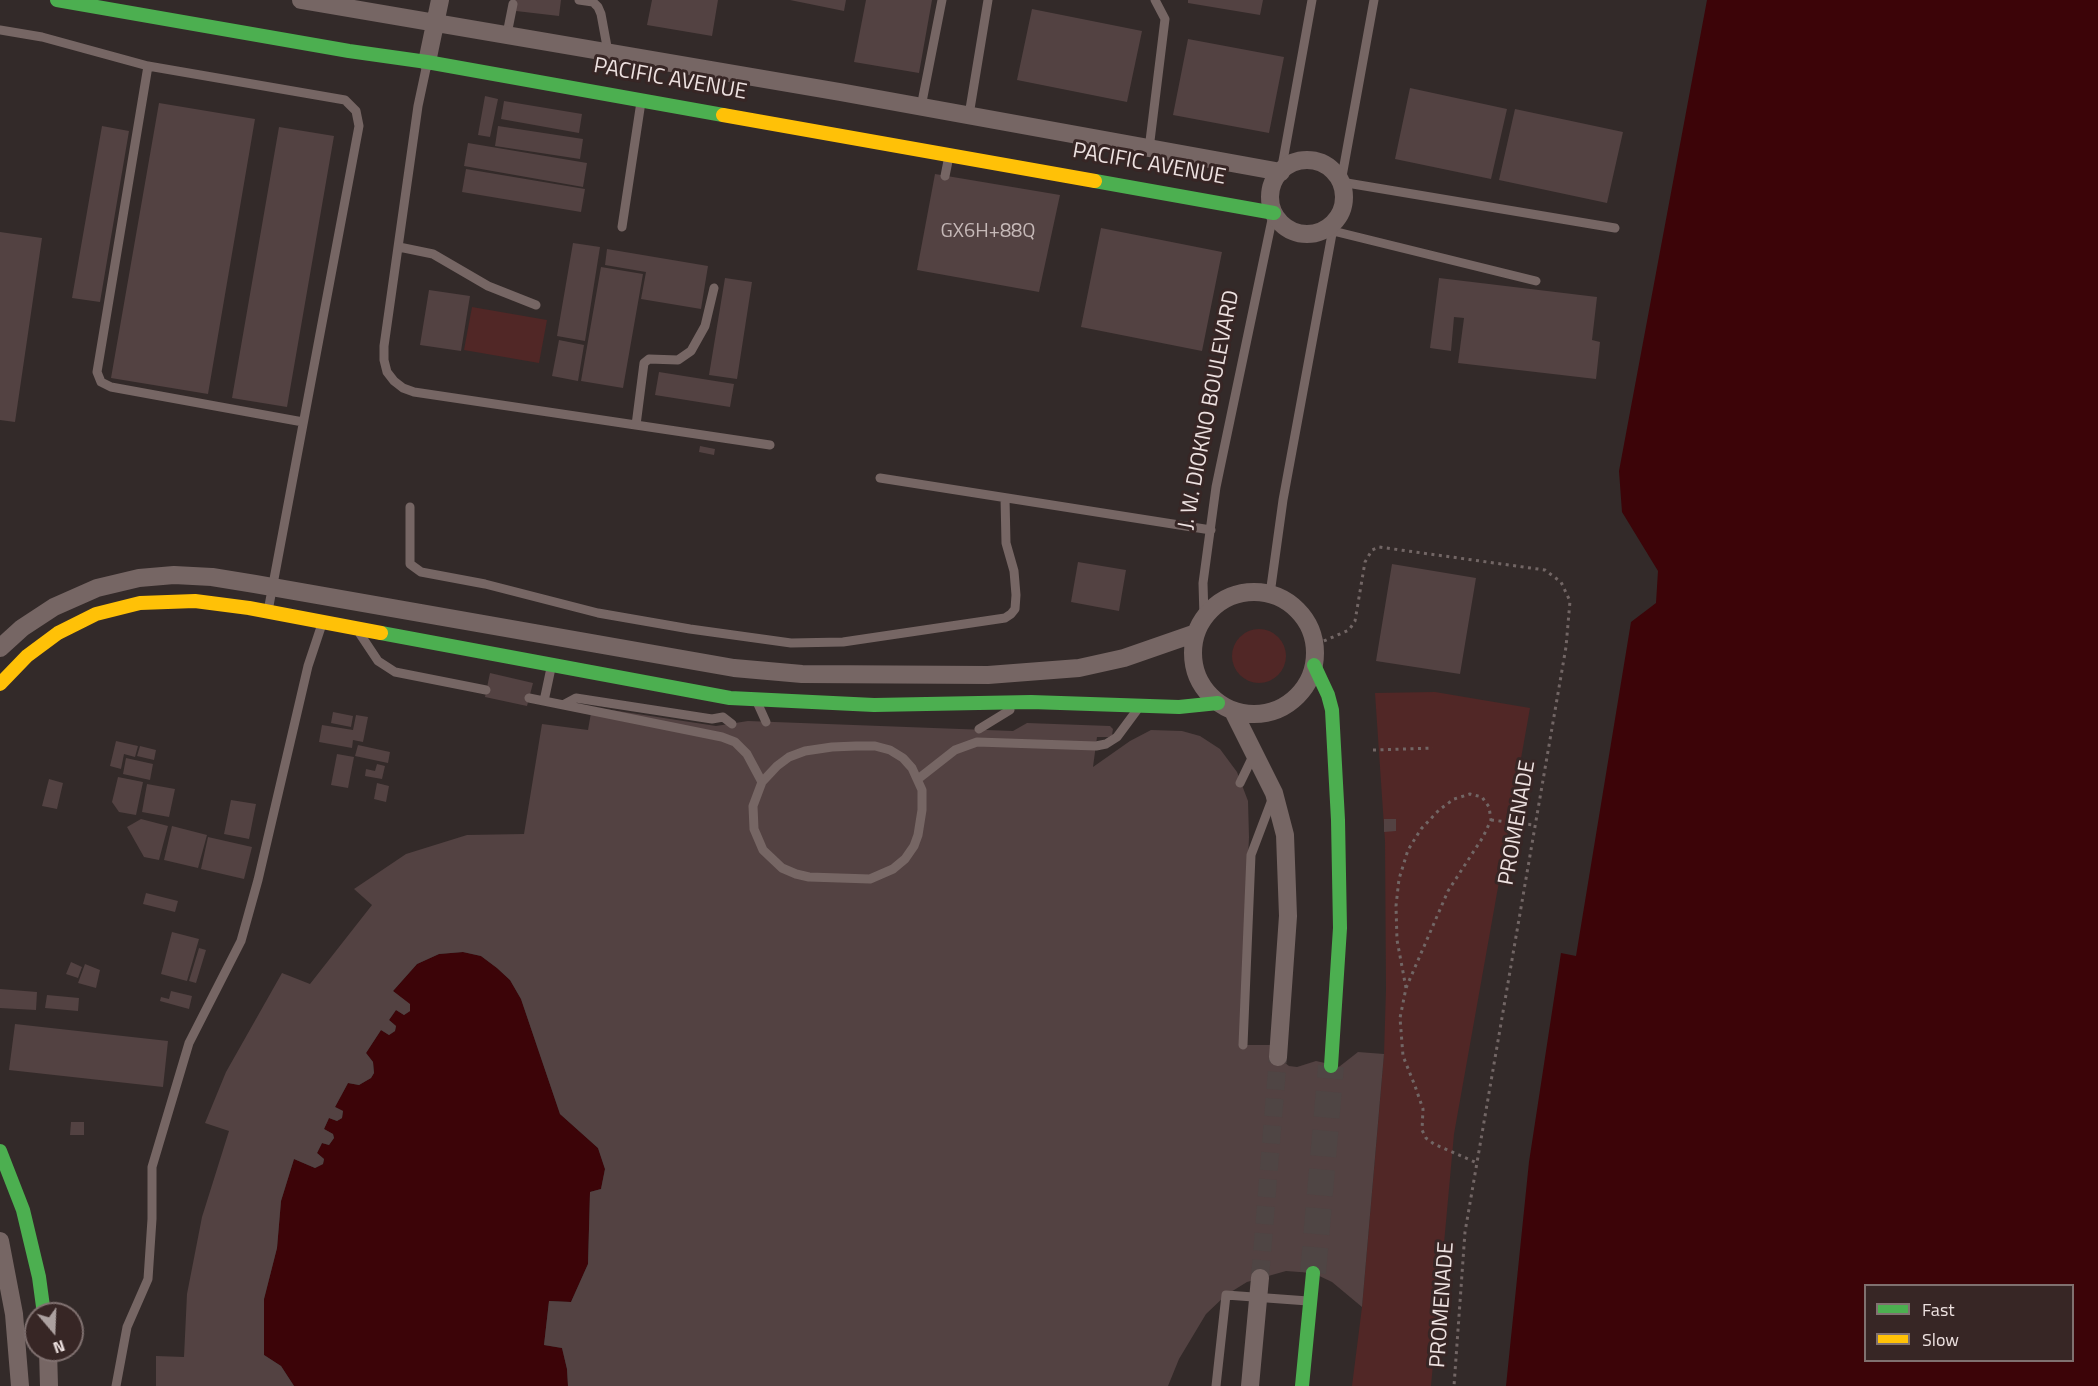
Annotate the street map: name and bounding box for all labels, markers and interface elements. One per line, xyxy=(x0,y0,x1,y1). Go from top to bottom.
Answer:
street label: PACIFIC AVENUE xyxy=(591,54,749,106)
street label: PACIFIC AVENUE xyxy=(1070,139,1228,191)
house number: GX6H+88Q xyxy=(941,220,1035,244)
street label: J. W. DIOKNO BOULEVARD xyxy=(1174,288,1246,532)
street label: PROMENADE xyxy=(1494,759,1542,887)
street label: PROMENADE xyxy=(1425,1241,1461,1369)
legend xyxy=(1864,1284,2074,1362)
text: Fast xyxy=(1922,1296,1955,1323)
north arrow xyxy=(24,1302,84,1362)
text: Slow xyxy=(1922,1326,1959,1353)
text: N xyxy=(50,1334,68,1360)

